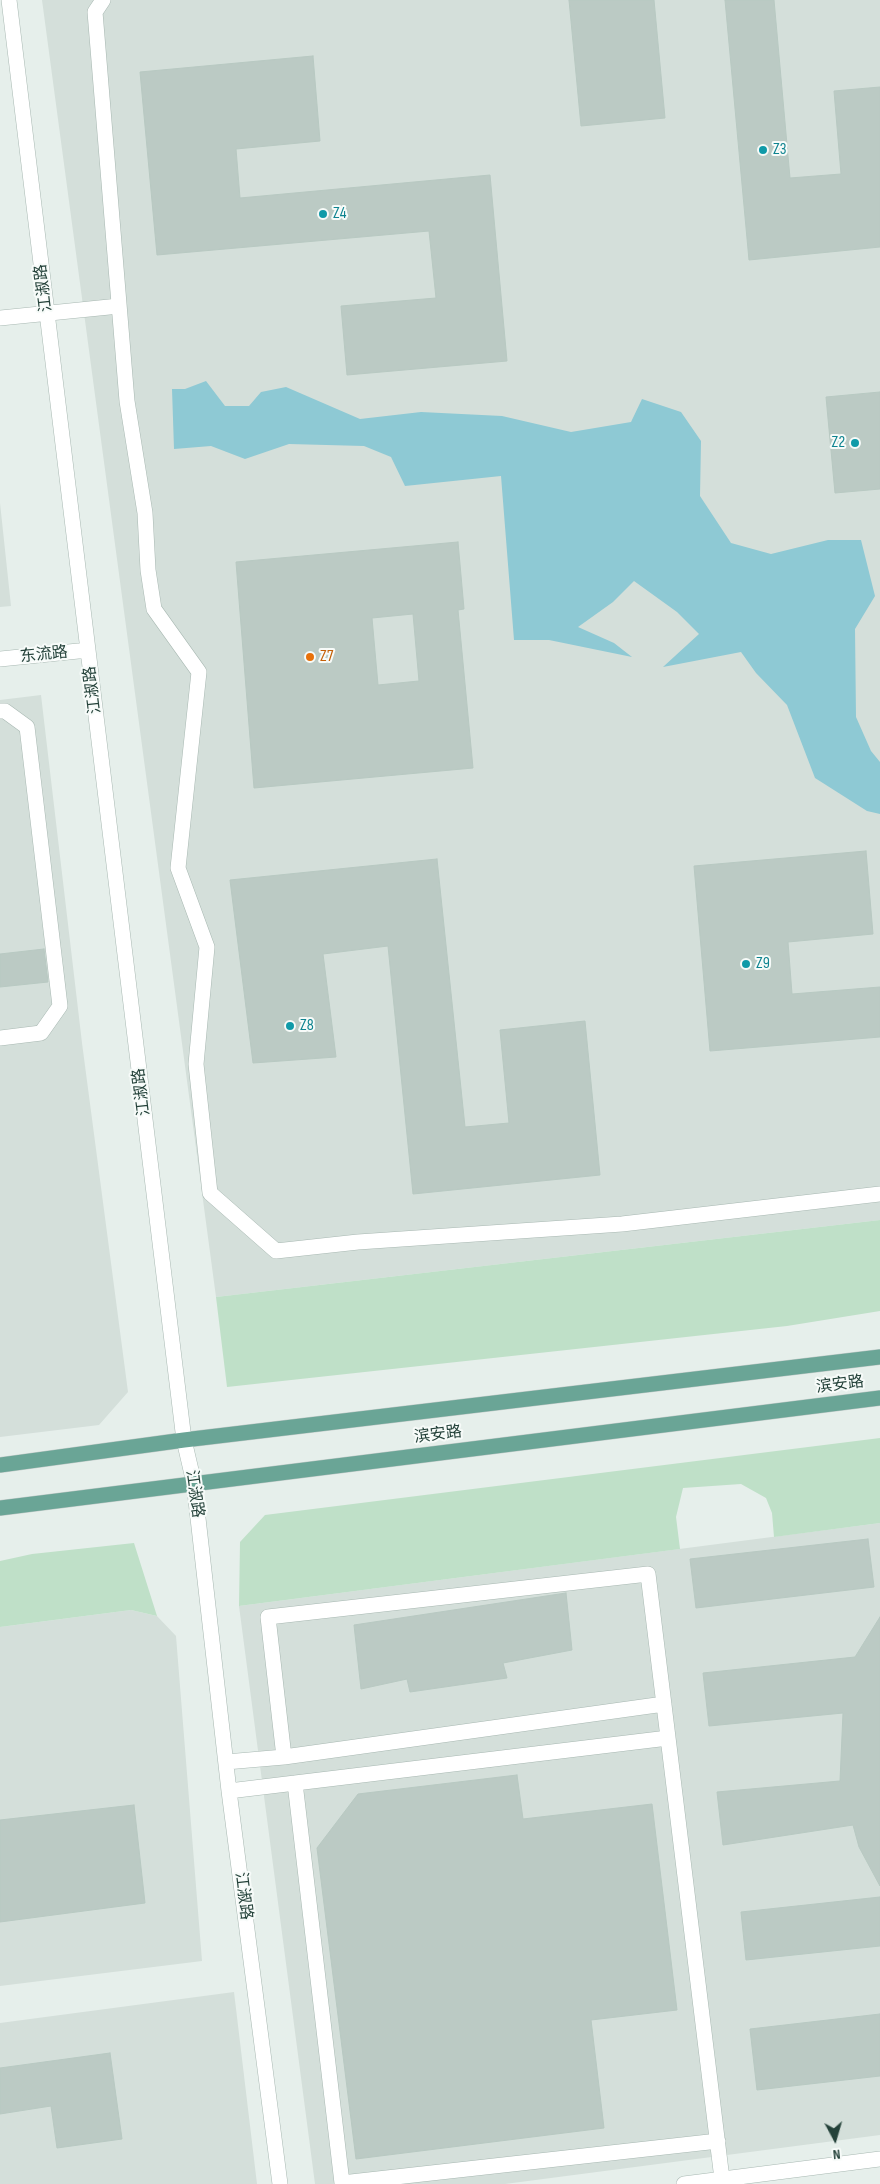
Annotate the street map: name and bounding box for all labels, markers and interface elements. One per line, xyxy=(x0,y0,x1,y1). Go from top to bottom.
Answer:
place label: Z3 xyxy=(773,140,786,160)
marker: Z3 xyxy=(757,144,769,156)
place label: Z4 xyxy=(333,204,346,224)
marker: Z4 xyxy=(317,208,329,220)
street label: 江淑路 xyxy=(32,263,56,313)
place label: Z2 xyxy=(832,433,845,453)
marker: Z2 xyxy=(849,437,861,449)
street label: 东流路 xyxy=(19,643,69,667)
place label: Z7 xyxy=(320,647,333,667)
marker: Z7 xyxy=(304,651,316,663)
street label: 江淑路 xyxy=(81,665,105,715)
place label: Z9 xyxy=(756,954,770,974)
marker: Z9 xyxy=(740,958,752,970)
place label: Z8 xyxy=(300,1016,314,1036)
marker: Z8 xyxy=(284,1020,296,1032)
street label: 江淑路 xyxy=(130,1067,154,1117)
street label: 滨安路 xyxy=(815,1373,865,1397)
street label: 滨安路 xyxy=(413,1423,463,1447)
street label: 江淑路 xyxy=(181,1469,207,1519)
street label: 江淑路 xyxy=(231,1871,255,1921)
north arrow xyxy=(810,2114,860,2164)
text: N xyxy=(832,2146,841,2163)

